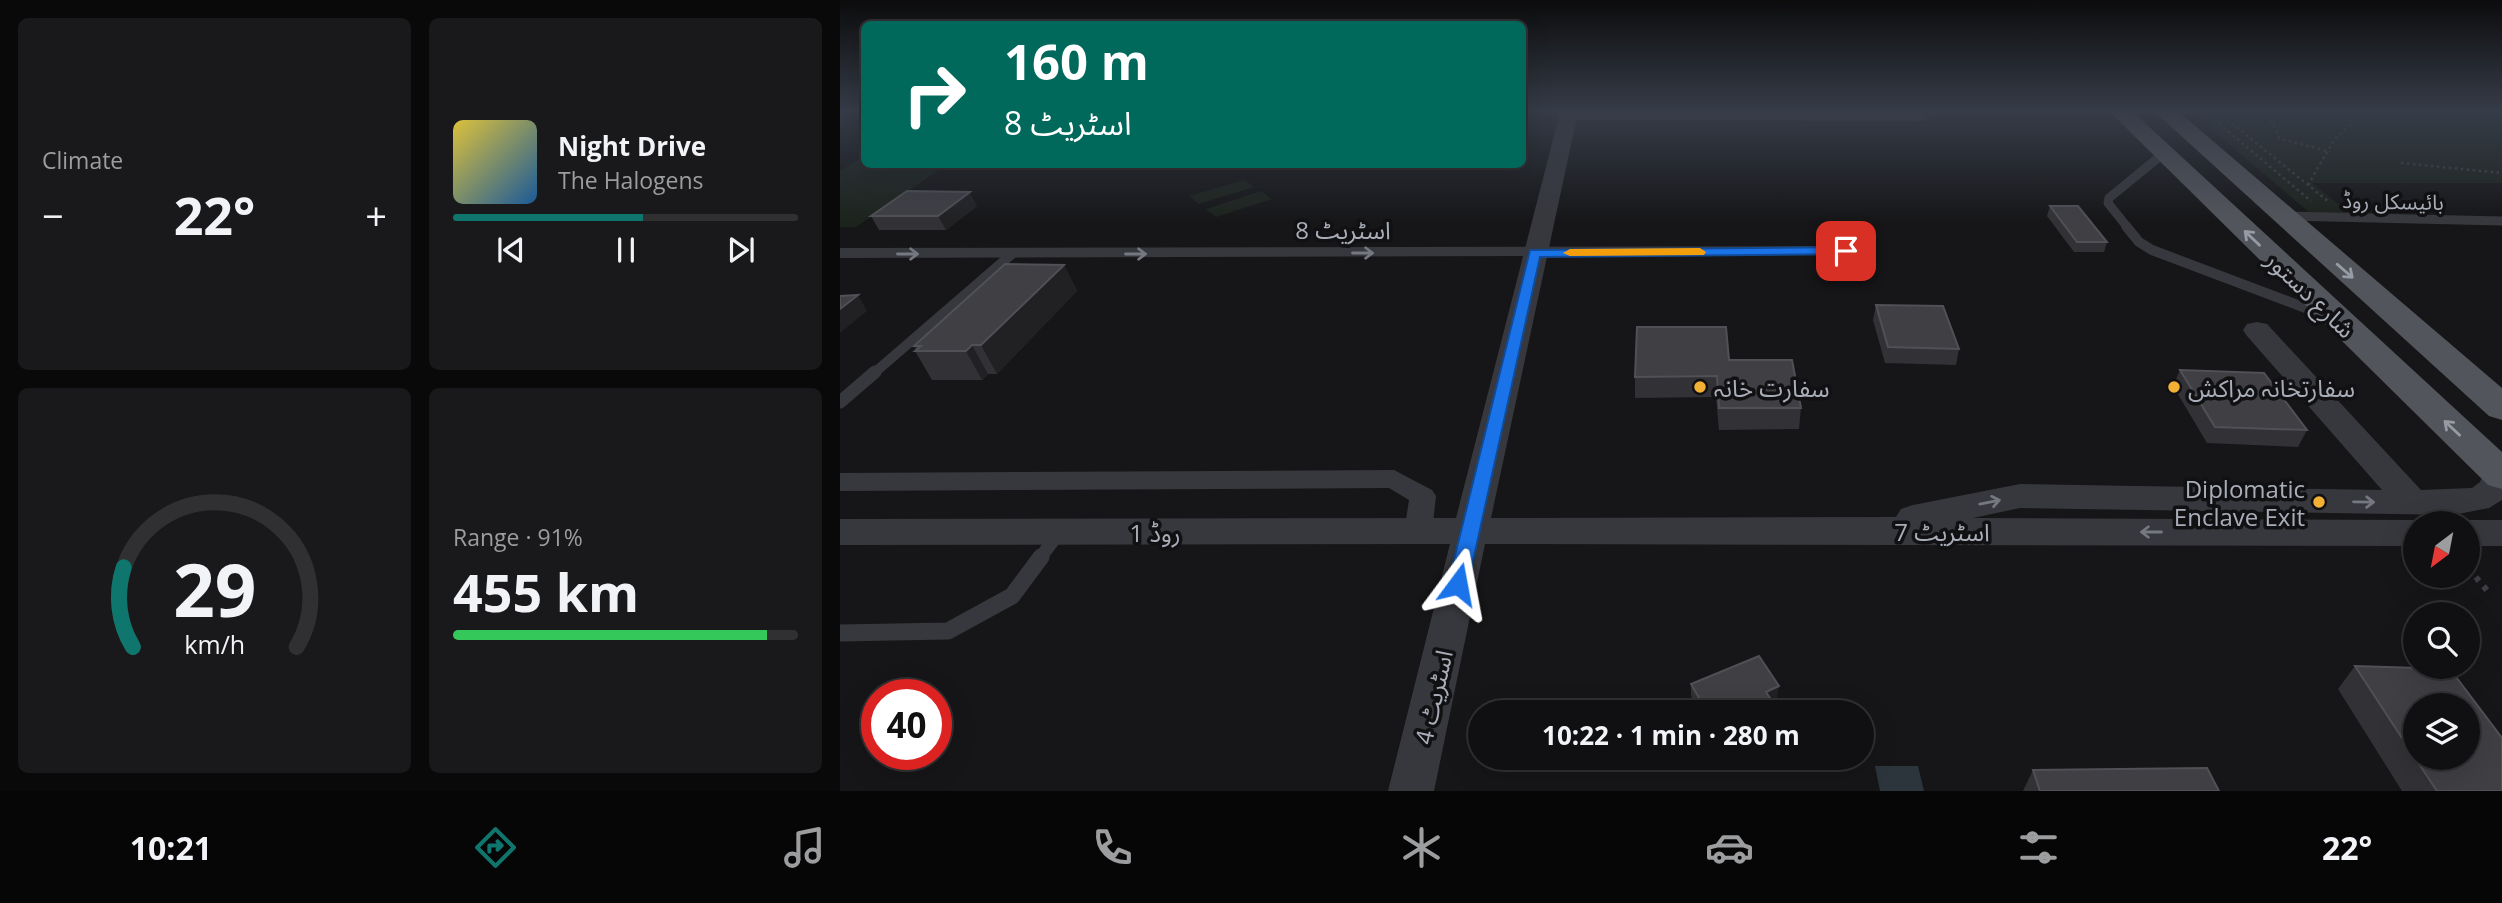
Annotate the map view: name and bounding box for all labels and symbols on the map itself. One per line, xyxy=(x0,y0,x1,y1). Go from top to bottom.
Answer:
street label: بائیسکل روڈ xyxy=(2342,186,2444,216)
street label: اسٹریٹ 8 xyxy=(1295,213,1391,246)
pin xyxy=(1816,221,1876,281)
one-way arrow xyxy=(2244,230,2261,247)
street label: شارع دستور xyxy=(2257,242,2363,346)
one-way arrow xyxy=(1351,246,1374,260)
one-way arrow xyxy=(896,247,919,261)
one-way arrow xyxy=(1124,247,1147,261)
one-way arrow xyxy=(2336,263,2354,279)
place label: سفارت خانہ xyxy=(1714,371,1830,404)
place label: سفارتخانہ مراکش xyxy=(2188,371,2355,404)
marker: سفارت خانہ xyxy=(1692,379,1708,395)
marker: سفارتخانہ مراکش xyxy=(2166,379,2182,395)
one-way arrow xyxy=(2444,420,2461,437)
place label: Diplomatic Enclave Exit xyxy=(2174,472,2305,533)
marker: Diplomatic Enclave Exit xyxy=(2311,494,2327,510)
one-way arrow xyxy=(1978,495,2001,509)
one-way arrow xyxy=(2352,495,2375,509)
north arrow xyxy=(2403,511,2480,588)
street label: اسٹریٹ 7 xyxy=(1894,515,1990,548)
street label: روڈ 1 xyxy=(1130,516,1180,549)
one-way arrow xyxy=(2140,525,2163,539)
position arrow xyxy=(1421,547,1495,621)
street label: اسٹریٹ 4 xyxy=(1406,647,1460,747)
speed limit sign: 40 xyxy=(861,679,952,770)

